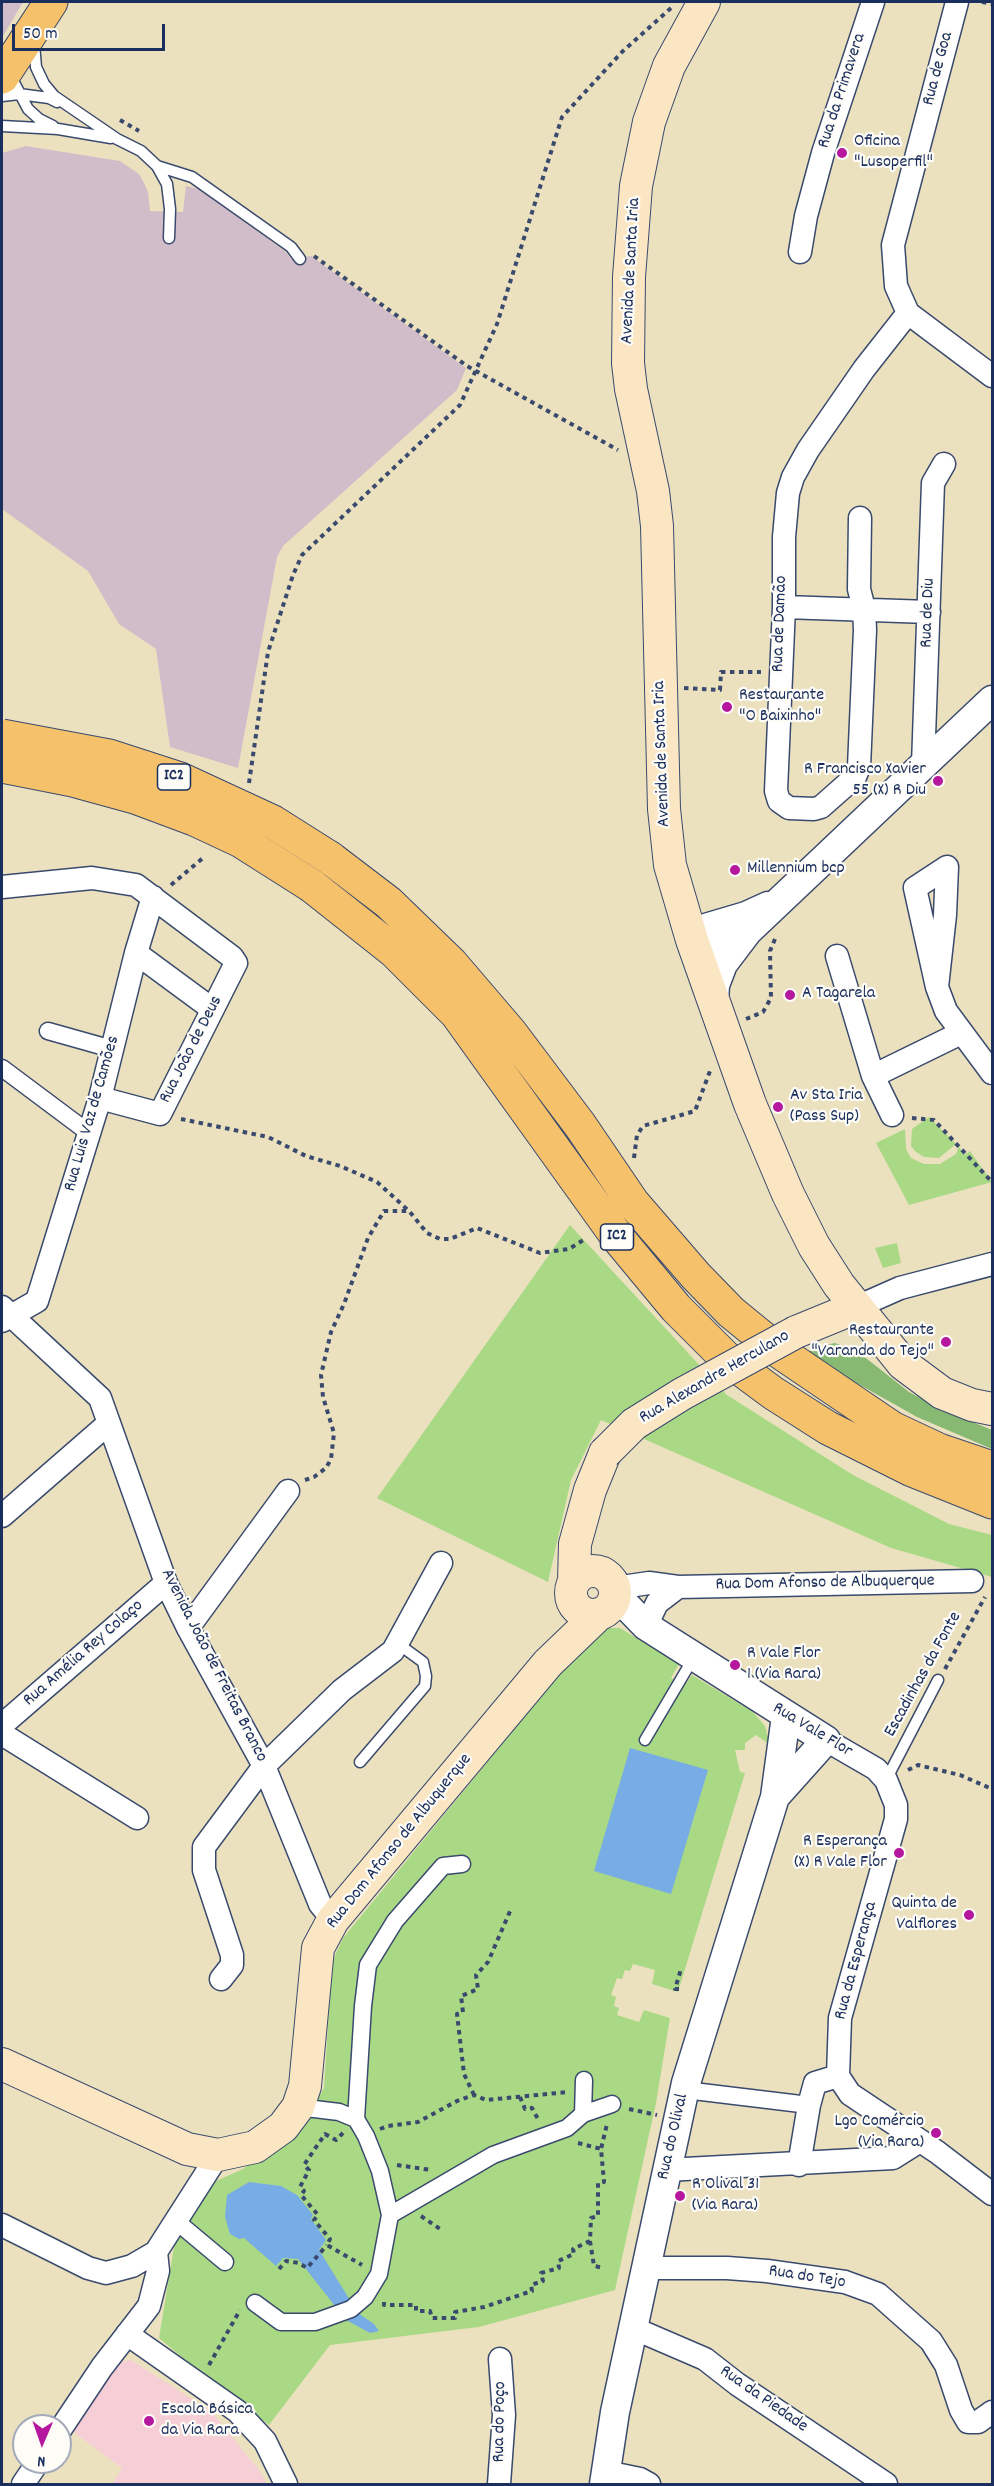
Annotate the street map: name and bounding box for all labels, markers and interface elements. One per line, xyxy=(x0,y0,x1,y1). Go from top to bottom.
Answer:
scale bar xyxy=(15,12,168,50)
text: 50 m xyxy=(23,22,58,47)
street label: Rua de Goa xyxy=(919,30,959,108)
street label: Rua da Primavera xyxy=(814,31,872,151)
place label: Oficina "Lusoperfil" xyxy=(854,132,933,174)
marker: Oficina "Lusoperfil" xyxy=(835,146,849,160)
street label: Avenida de Santa Iria xyxy=(617,197,647,345)
street label: Rua de Damão xyxy=(769,575,793,673)
street label: Rua de Diu xyxy=(917,578,941,648)
street label: Avenida de Santa Iria xyxy=(650,681,676,827)
place label: Restaurante "O Baixinho" xyxy=(739,686,824,728)
marker: Restaurante "O Baixinho" xyxy=(720,700,734,714)
place label: R Francisco Xavier 55 (X) R Diu xyxy=(804,760,926,802)
road number: IC2 xyxy=(158,764,190,790)
marker: R Francisco Xavier 55 (X) R Diu xyxy=(931,774,945,788)
place label: Millennium bcp xyxy=(747,859,845,881)
marker: Millennium bcp xyxy=(728,863,742,877)
place label: A Tagarela xyxy=(802,984,875,1006)
marker: A Tagarela xyxy=(783,988,797,1002)
street label: Rua João de Deus xyxy=(156,993,228,1107)
street label: Rua Luis Vaz de Camões xyxy=(60,1034,126,1194)
place label: Av Sta Iria (Pass Sup) xyxy=(790,1086,863,1128)
marker: Av Sta Iria (Pass Sup) xyxy=(771,1100,785,1114)
road number: IC2 xyxy=(600,1224,634,1250)
place label: Restaurante "Varanda do Tejo" xyxy=(811,1321,934,1364)
street label: Rua Alexandre Herculano xyxy=(636,1326,794,1430)
marker: Restaurante "Varanda do Tejo" xyxy=(939,1335,953,1349)
street label: Avenida João de Freitas Branco xyxy=(155,1566,271,1766)
street label: Rua Dom Afonso de Albuquerque xyxy=(715,1571,935,1597)
street label: Rua Amélia Rey Colaço xyxy=(19,1596,149,1712)
street label: Escadinhas da Fonte xyxy=(881,1609,967,1741)
place label: R Vale Flor 1 (Via Rara) xyxy=(747,1644,821,1686)
marker: R Vale Flor 1 (Via Rara) xyxy=(728,1658,742,1672)
street label: Rua Vale Flor xyxy=(768,1699,856,1763)
street label: Rua Dom Afonso de Albuquerque xyxy=(323,1750,477,1934)
place label: R Esperança (X) R Vale Flor xyxy=(794,1832,887,1874)
marker: R Esperança (X) R Vale Flor xyxy=(892,1846,906,1860)
place label: Quinta de Valflores xyxy=(892,1894,957,1936)
street label: Rua da Esperança xyxy=(831,1900,883,2022)
marker: Quinta de Valflores xyxy=(962,1908,976,1922)
street label: Rua do Olival xyxy=(654,2092,694,2182)
place label: Lgo Comércio (Via Rara) xyxy=(834,2112,924,2154)
marker: Lgo Comércio (Via Rara) xyxy=(929,2126,943,2140)
place label: R Olival 31 (Via Rara) xyxy=(692,2175,759,2218)
marker: R Olival 31 (Via Rara) xyxy=(673,2189,687,2203)
street label: Rua do Tejo xyxy=(767,2261,847,2295)
street label: Rua da Piedade xyxy=(715,2362,811,2438)
street label: Rua do Poço xyxy=(489,2381,513,2463)
place label: Escola Básica da Via Rara xyxy=(161,2400,253,2442)
north arrow xyxy=(12,2414,72,2474)
marker: Escola Básica da Via Rara xyxy=(142,2414,156,2428)
text: N xyxy=(37,2449,46,2472)

